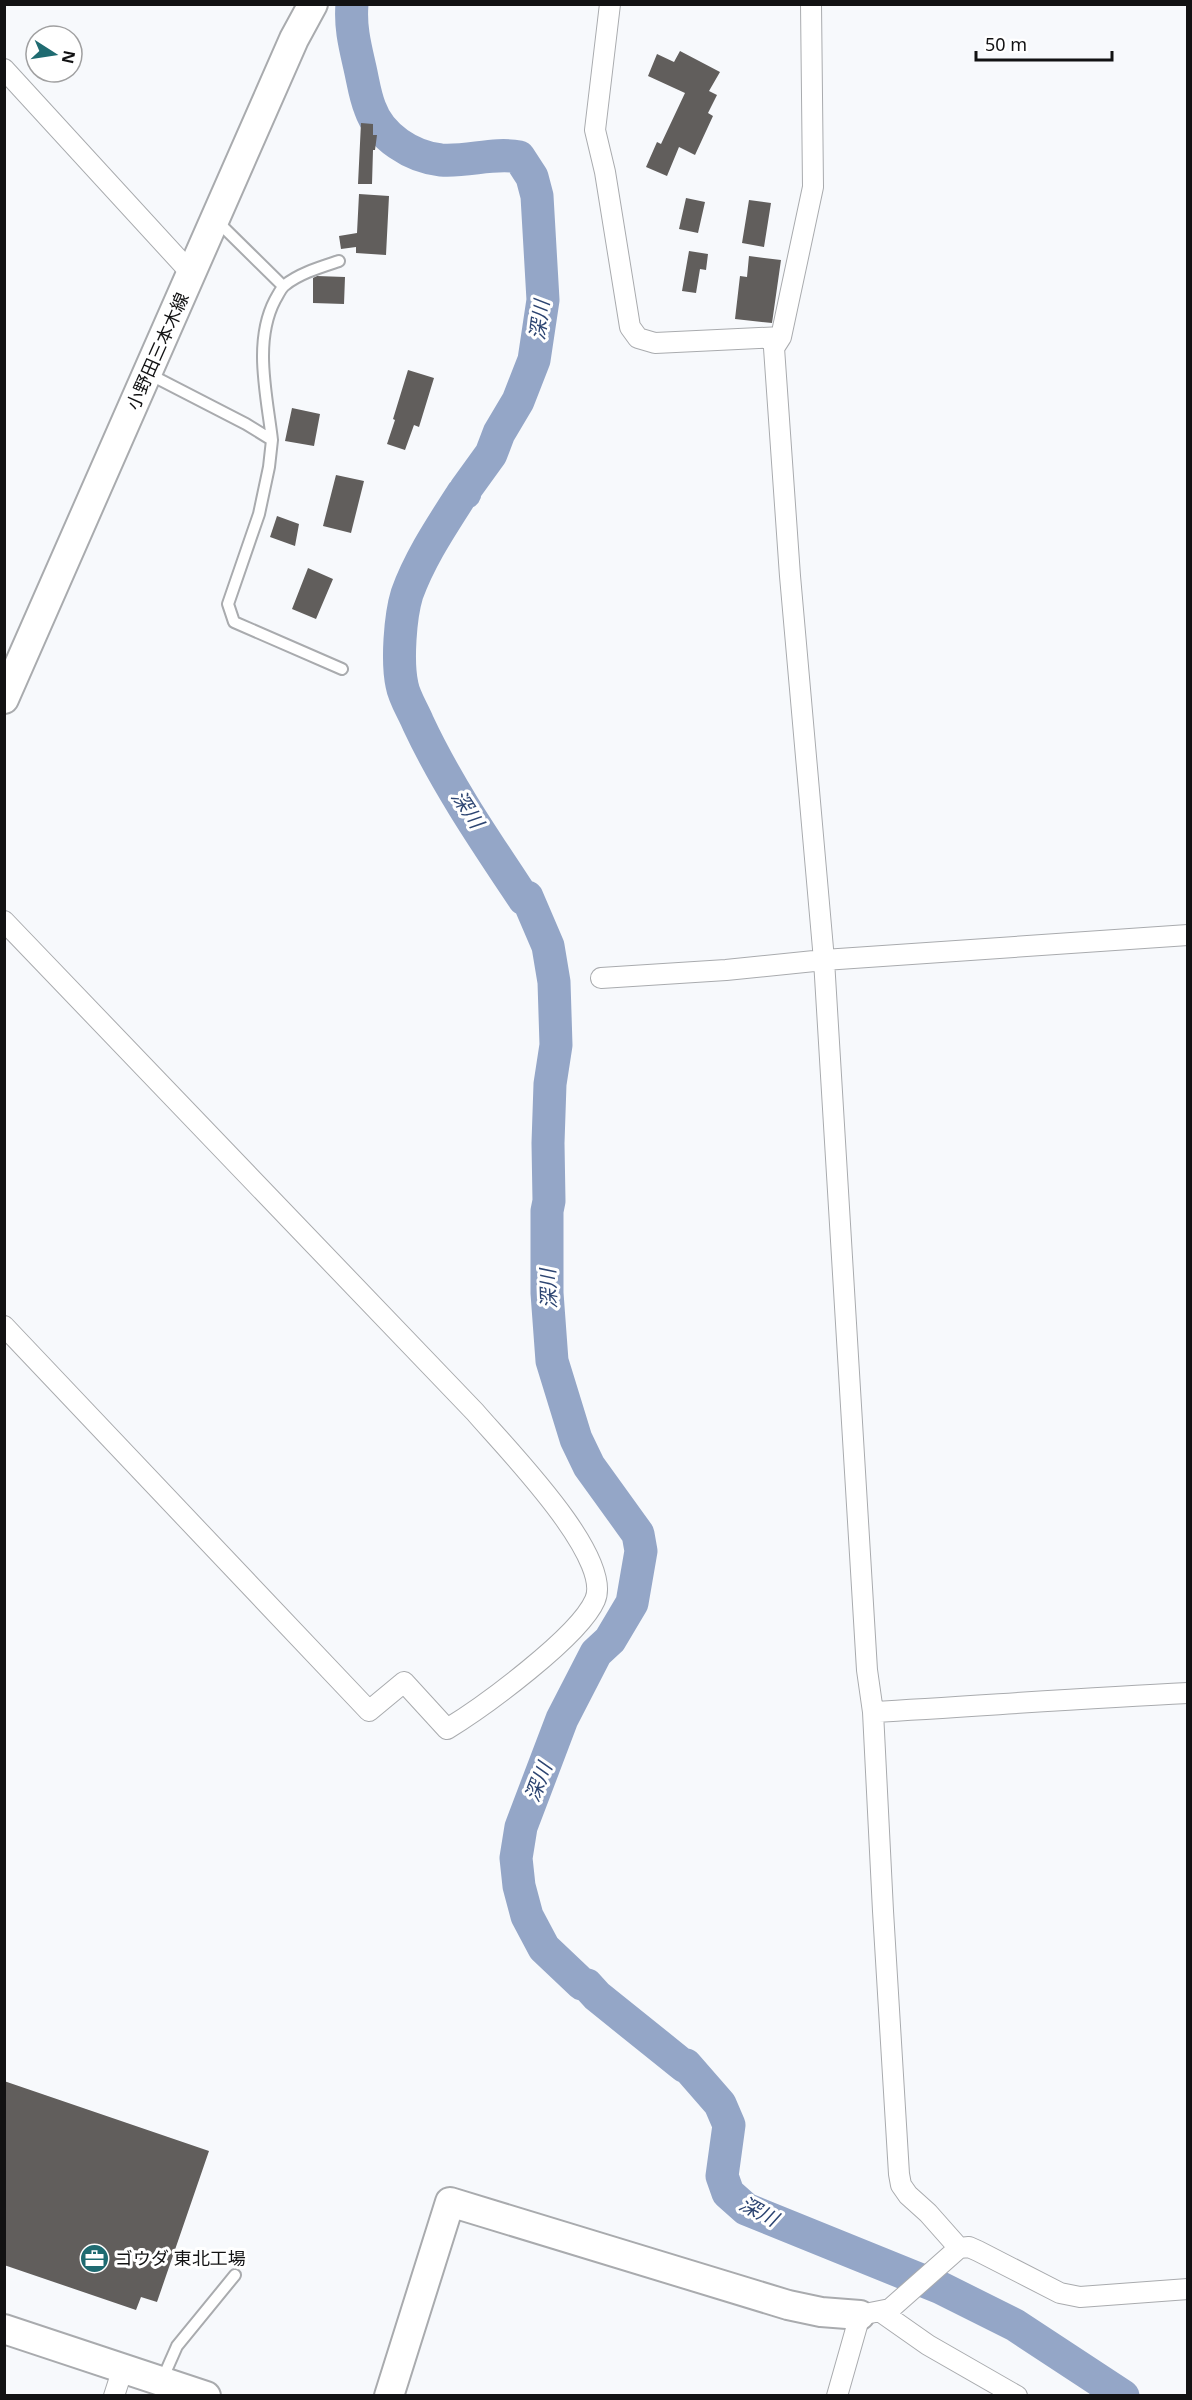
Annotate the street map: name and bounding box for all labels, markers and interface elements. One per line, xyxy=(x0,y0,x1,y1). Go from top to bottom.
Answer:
north arrow xyxy=(24,24,84,84)
scale bar xyxy=(976,24,1112,62)
text: 50 m xyxy=(985,32,1027,56)
text: N xyxy=(57,48,81,66)
street label: 小野田三本木線 xyxy=(120,289,194,413)
water label: 深川 xyxy=(523,297,555,341)
water label: 深川 xyxy=(446,785,491,835)
water label: 深川 xyxy=(534,1267,562,1309)
water label: 深川 xyxy=(518,1757,558,1806)
water label: 深川 xyxy=(735,2190,785,2233)
office icon: ゴウダ 東北工場 xyxy=(78,2242,110,2274)
place label: ゴウダ 東北工場 xyxy=(115,2246,246,2270)

